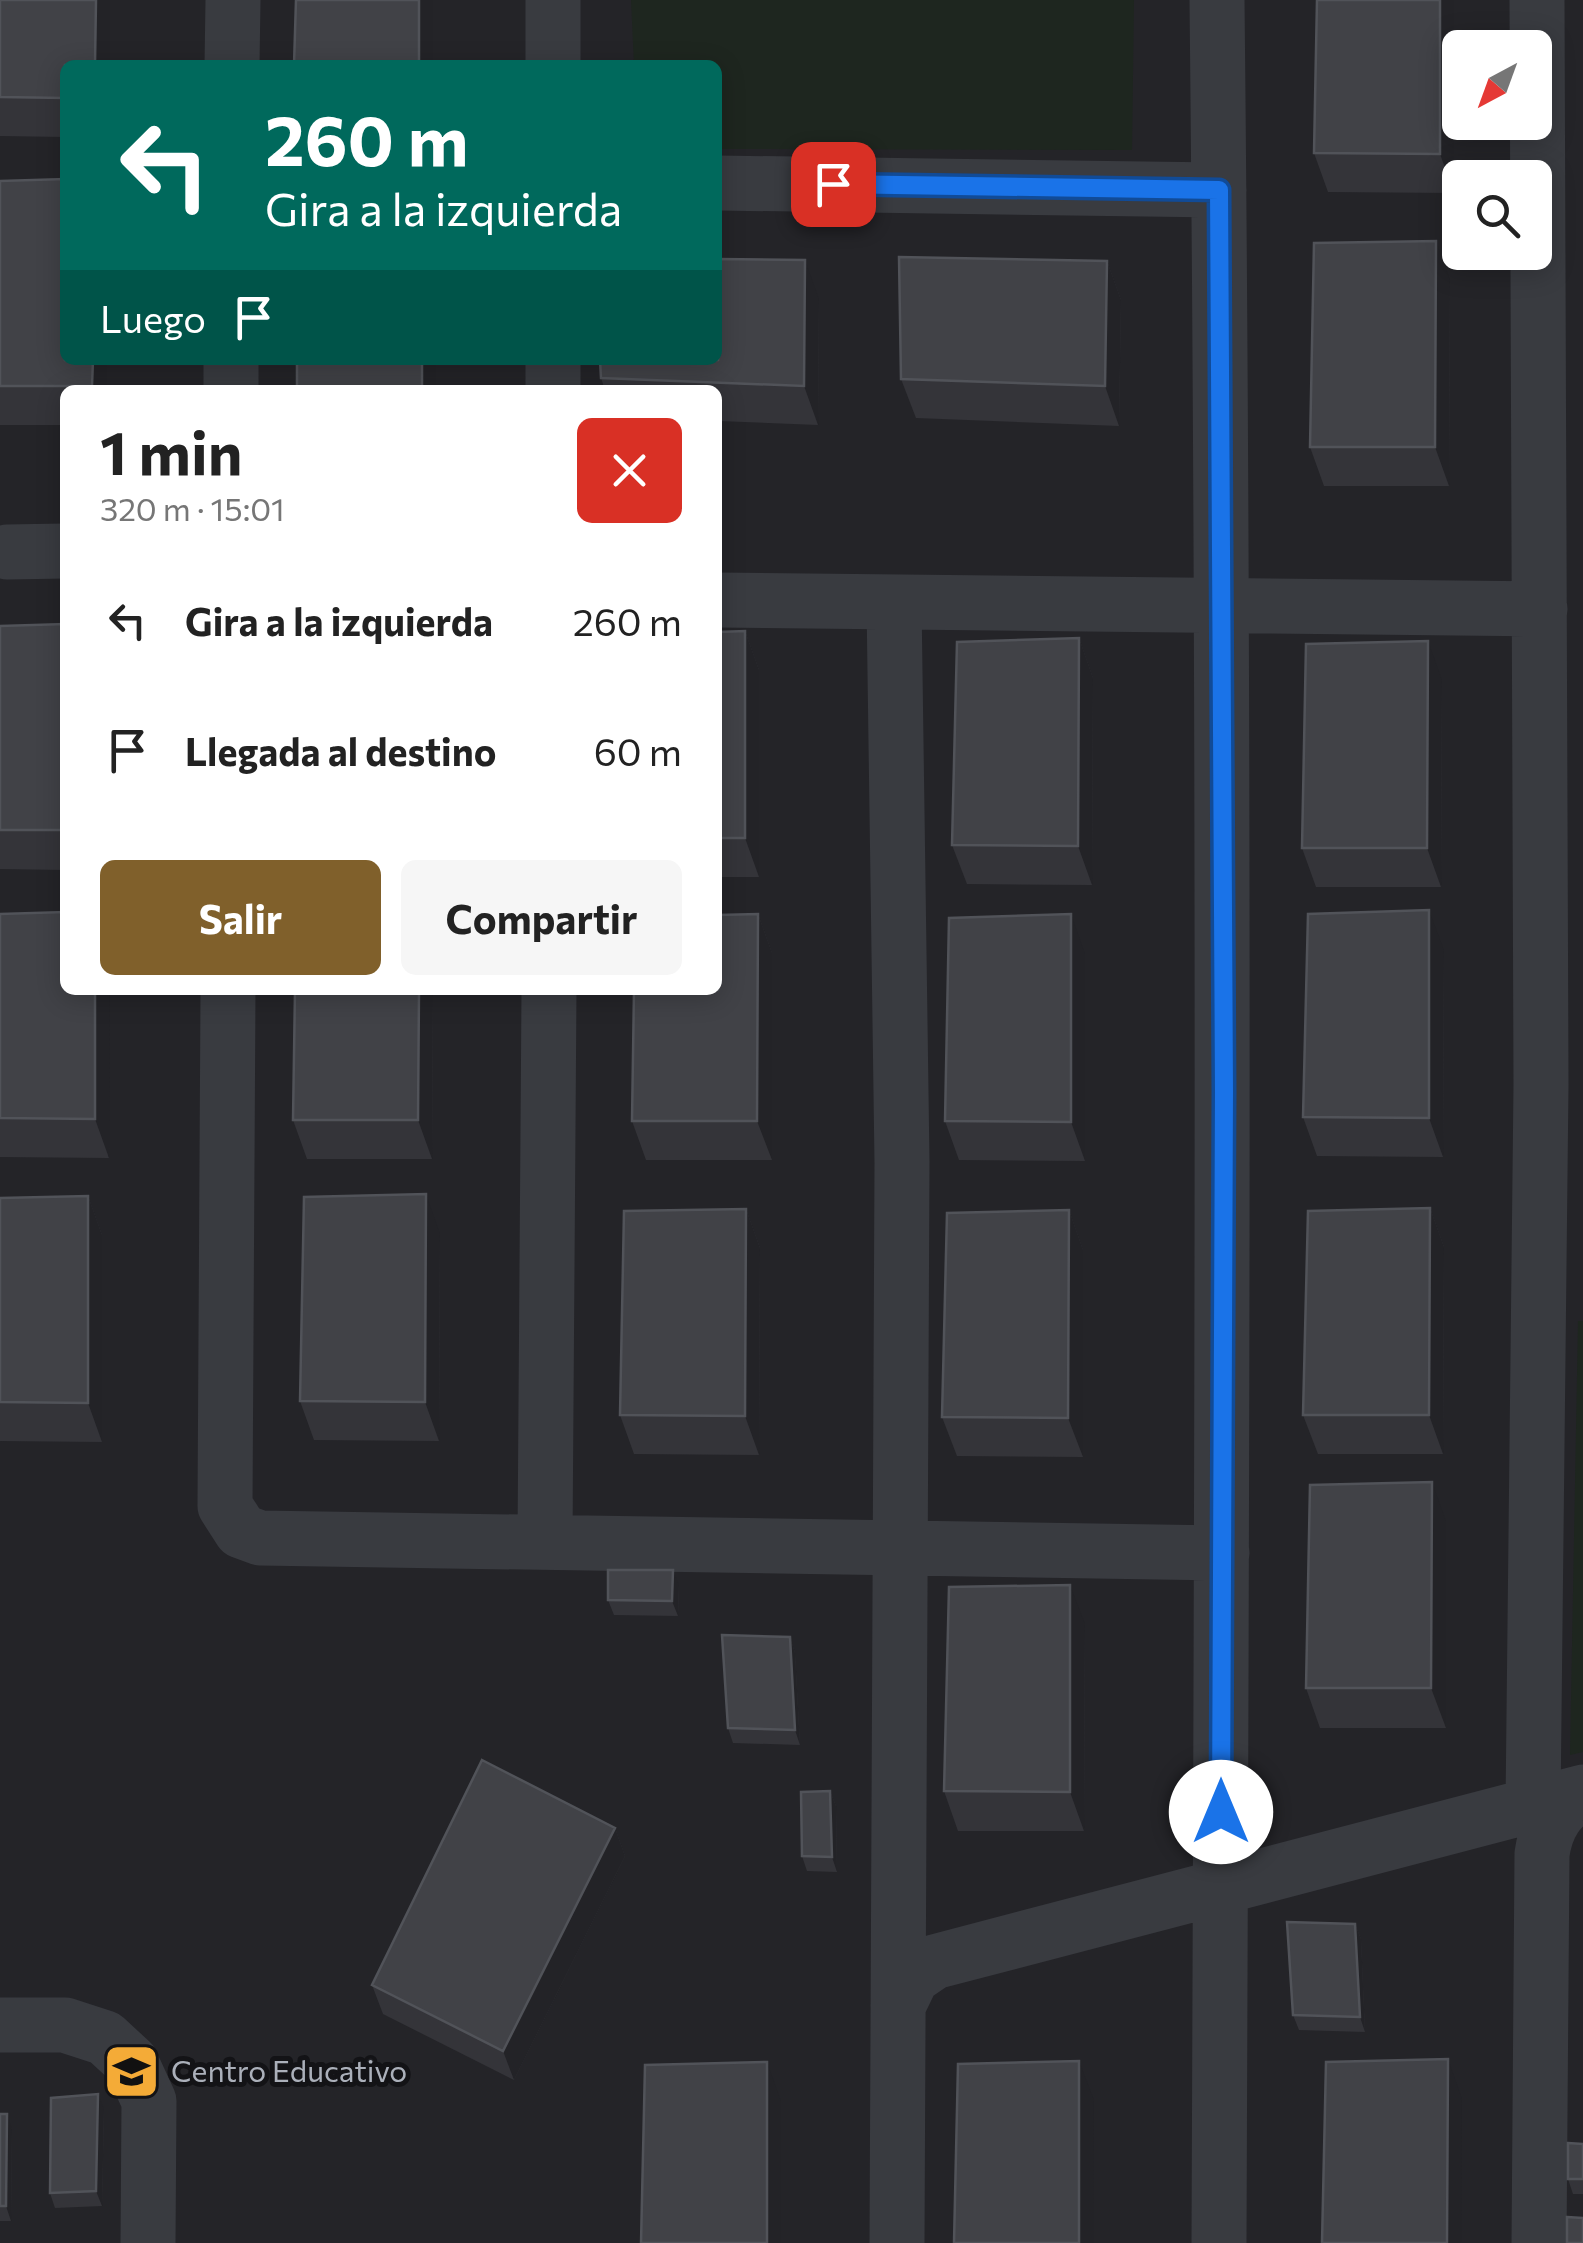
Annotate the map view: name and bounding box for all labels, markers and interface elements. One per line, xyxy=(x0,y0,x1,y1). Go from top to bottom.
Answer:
north arrow xyxy=(1442,30,1552,140)
map controls xyxy=(1442,30,1552,270)
text: 260 m xyxy=(265,95,469,180)
icon: left xyxy=(100,100,230,230)
pin xyxy=(791,142,876,227)
icon: arrive xyxy=(806,157,861,212)
button: search xyxy=(1442,160,1552,270)
text: Gira a la izquierda xyxy=(265,180,622,235)
icon: arrive xyxy=(226,290,281,345)
text: Luego xyxy=(100,294,206,341)
text: 1 min xyxy=(100,414,242,487)
button: close xyxy=(577,418,682,523)
text: 320 m · 15:01 xyxy=(100,488,285,528)
icon: left xyxy=(100,593,155,648)
text: Gira a la izquierda xyxy=(185,597,493,644)
text: 260 m xyxy=(573,597,682,644)
icon: arrive xyxy=(100,723,155,778)
text: Llegada al destino xyxy=(185,727,496,774)
text: 60 m xyxy=(594,727,682,774)
button: Salir xyxy=(100,860,381,975)
button: Compartir xyxy=(401,860,682,975)
position arrow xyxy=(1169,1760,1273,1864)
school or university icon: Centro Educativo xyxy=(102,2042,162,2102)
place label: Centro Educativo xyxy=(171,2051,407,2088)

